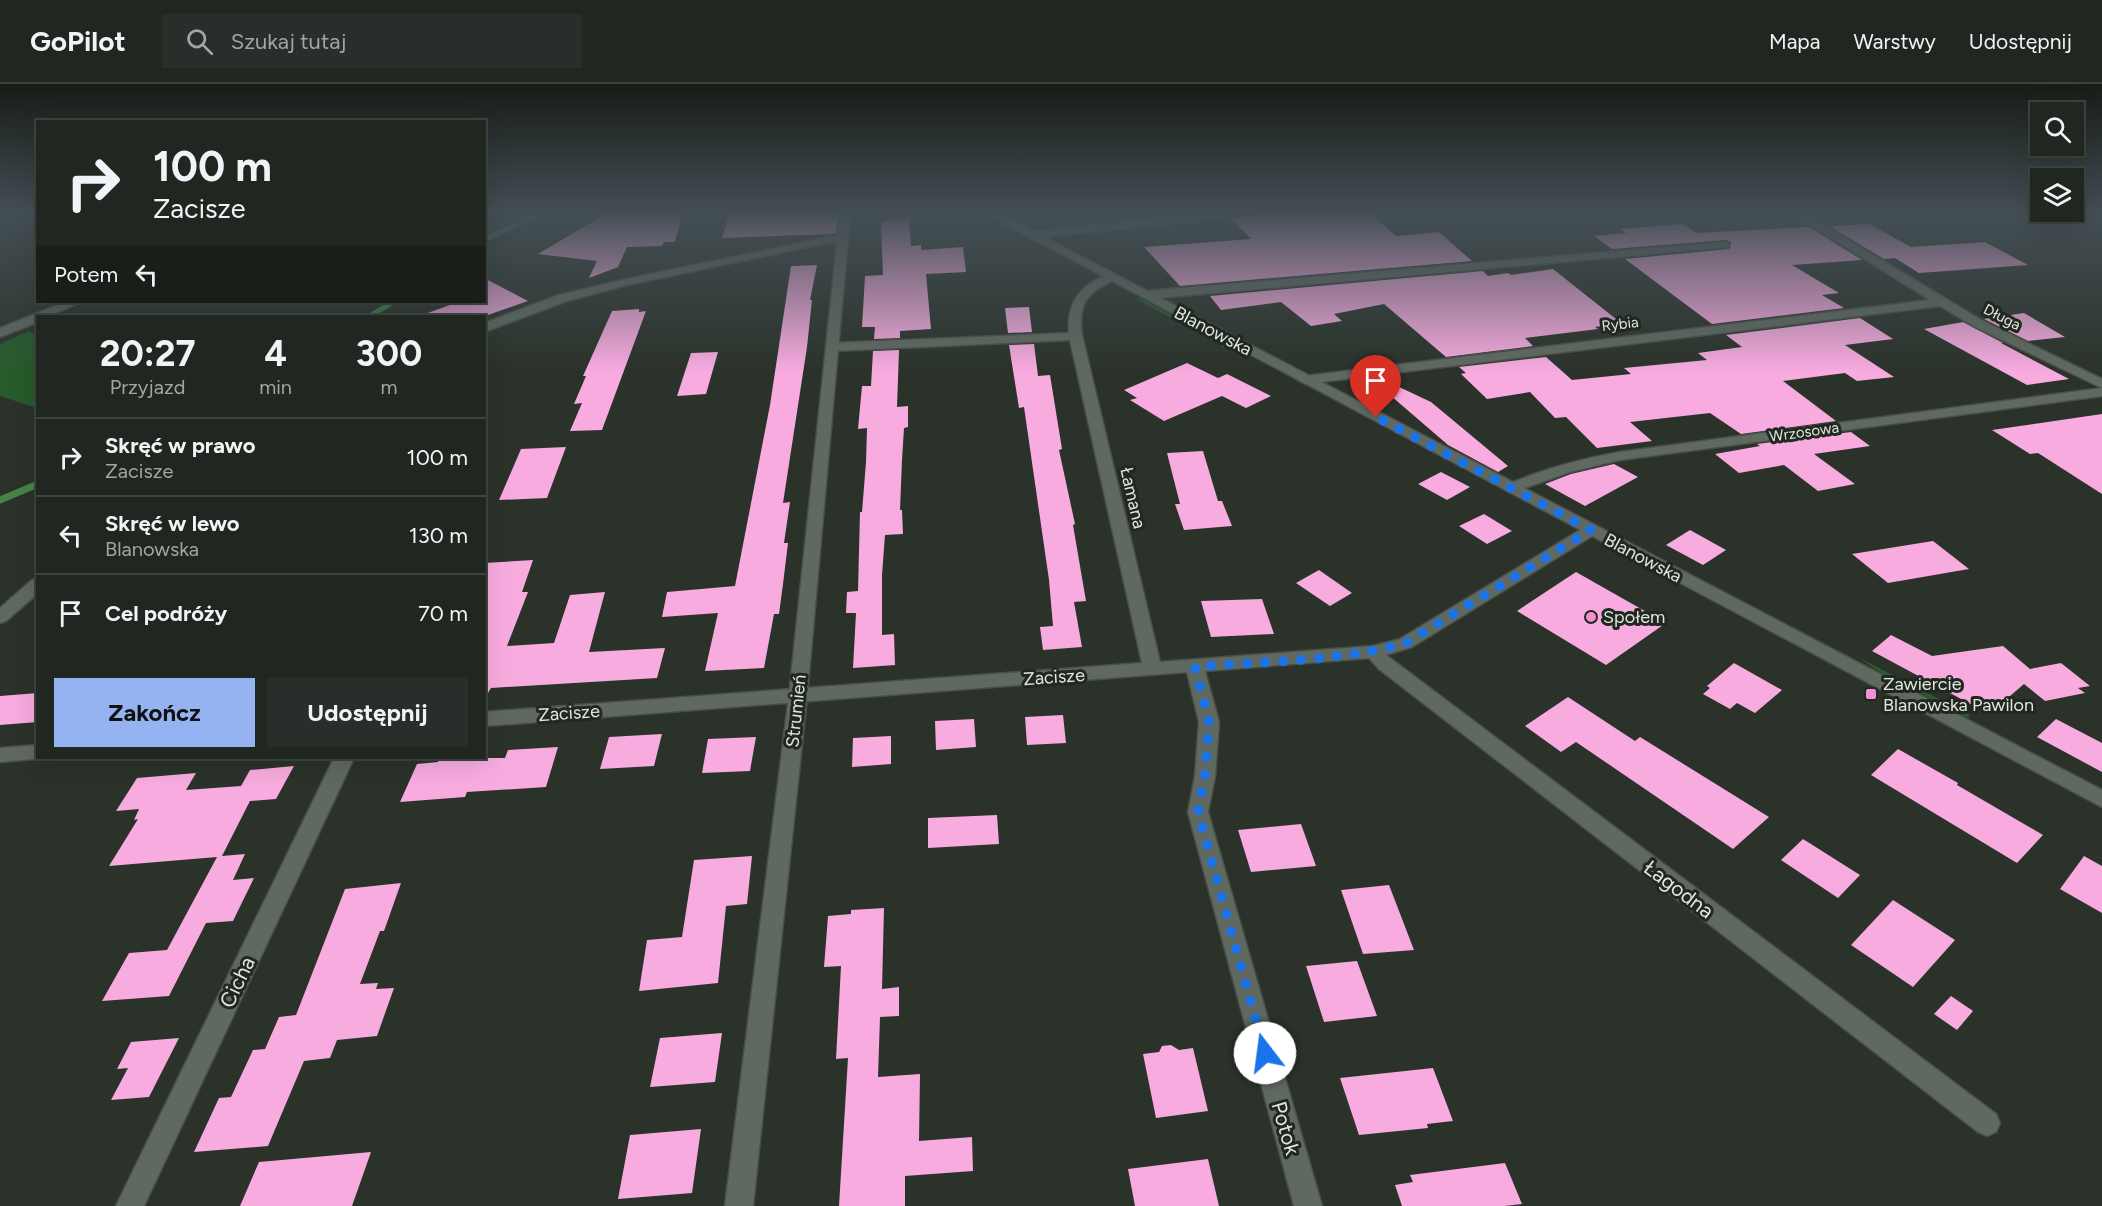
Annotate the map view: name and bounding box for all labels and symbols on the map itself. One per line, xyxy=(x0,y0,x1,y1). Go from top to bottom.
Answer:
street label: Długa xyxy=(1980,300,2024,334)
street label: Blanowska xyxy=(1170,301,1256,361)
street label: Rybia xyxy=(1600,313,1640,335)
pin xyxy=(1350,355,1401,417)
street label: Wrzosowa xyxy=(1768,418,1840,446)
street label: Łamana xyxy=(1115,465,1151,531)
street label: Blanowska xyxy=(1600,528,1686,588)
place label: Społem xyxy=(1603,606,1665,628)
marker: Społem xyxy=(1584,610,1598,624)
street label: Zacisze xyxy=(1022,664,1086,690)
street label: Strumień xyxy=(781,673,811,749)
place label: Zawiercie Blanowska Pawilon xyxy=(1883,673,2034,716)
marker: Zawiercie Blanowska Pawilon xyxy=(1864,687,1878,701)
street label: Zacisze xyxy=(537,700,601,726)
street label: Łagodna xyxy=(1639,855,1719,923)
street label: Cicha xyxy=(214,952,260,1012)
position arrow xyxy=(1233,1021,1297,1085)
street label: Potok xyxy=(1266,1098,1306,1158)

